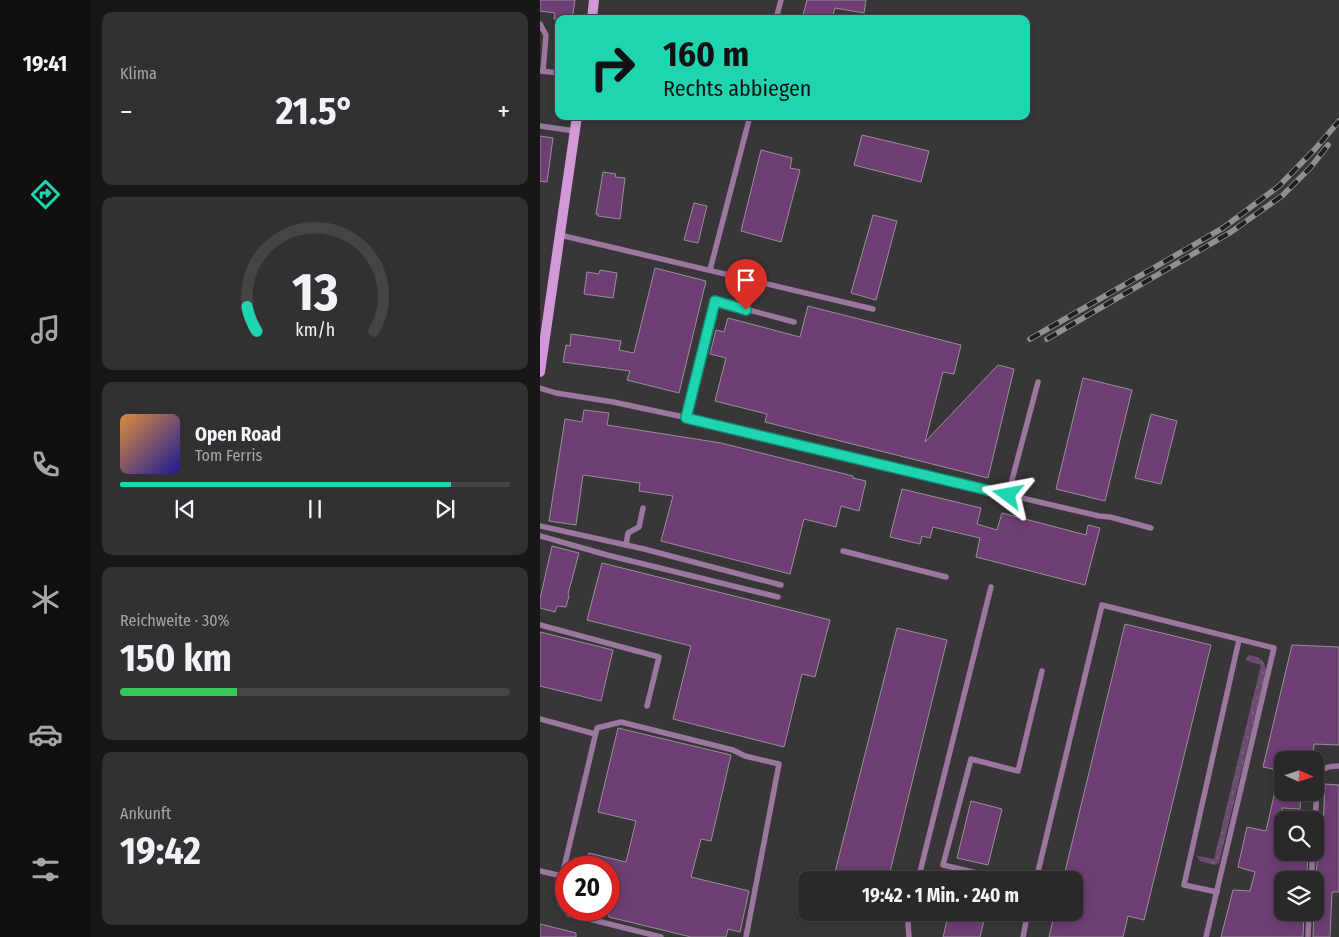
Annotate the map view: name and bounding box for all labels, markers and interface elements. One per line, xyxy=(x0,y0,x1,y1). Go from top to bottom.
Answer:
text: 160 m xyxy=(663,33,749,75)
icon: right xyxy=(580,35,645,100)
text: 19:41 xyxy=(23,50,67,77)
text: Klima xyxy=(120,64,157,83)
text: Rechts abbiegen xyxy=(663,75,811,102)
text: 21.5° xyxy=(276,88,354,134)
text: − xyxy=(120,95,133,128)
text: + xyxy=(497,95,510,128)
icon: directions xyxy=(28,177,63,212)
pin xyxy=(725,259,767,310)
text: 13 xyxy=(292,261,338,324)
icon: arrive xyxy=(732,266,760,294)
icon: music xyxy=(28,312,63,347)
text: km/h xyxy=(295,319,335,341)
text: Open Road xyxy=(195,423,281,446)
text: Tom Ferris xyxy=(195,446,262,465)
icon: phone xyxy=(28,447,63,482)
position arrow xyxy=(981,468,1033,520)
icon: previous xyxy=(171,495,199,523)
icon: pause xyxy=(301,495,329,523)
icon: next xyxy=(431,495,459,523)
icon: climate xyxy=(28,582,63,617)
text: Reichweite · 30% xyxy=(120,611,229,630)
text: 150 km xyxy=(120,635,232,681)
icon: car xyxy=(28,717,63,752)
north arrow xyxy=(1274,751,1324,801)
map controls xyxy=(1274,751,1324,921)
text: Ankunft xyxy=(120,804,171,823)
button: search xyxy=(1274,811,1324,861)
text: 19:42 xyxy=(120,828,201,874)
icon: filters xyxy=(28,852,63,887)
speed limit sign: 20 xyxy=(555,856,620,921)
button: layers xyxy=(1274,871,1324,921)
text: 19:42 · 1 Min. · 240 m xyxy=(862,884,1019,907)

